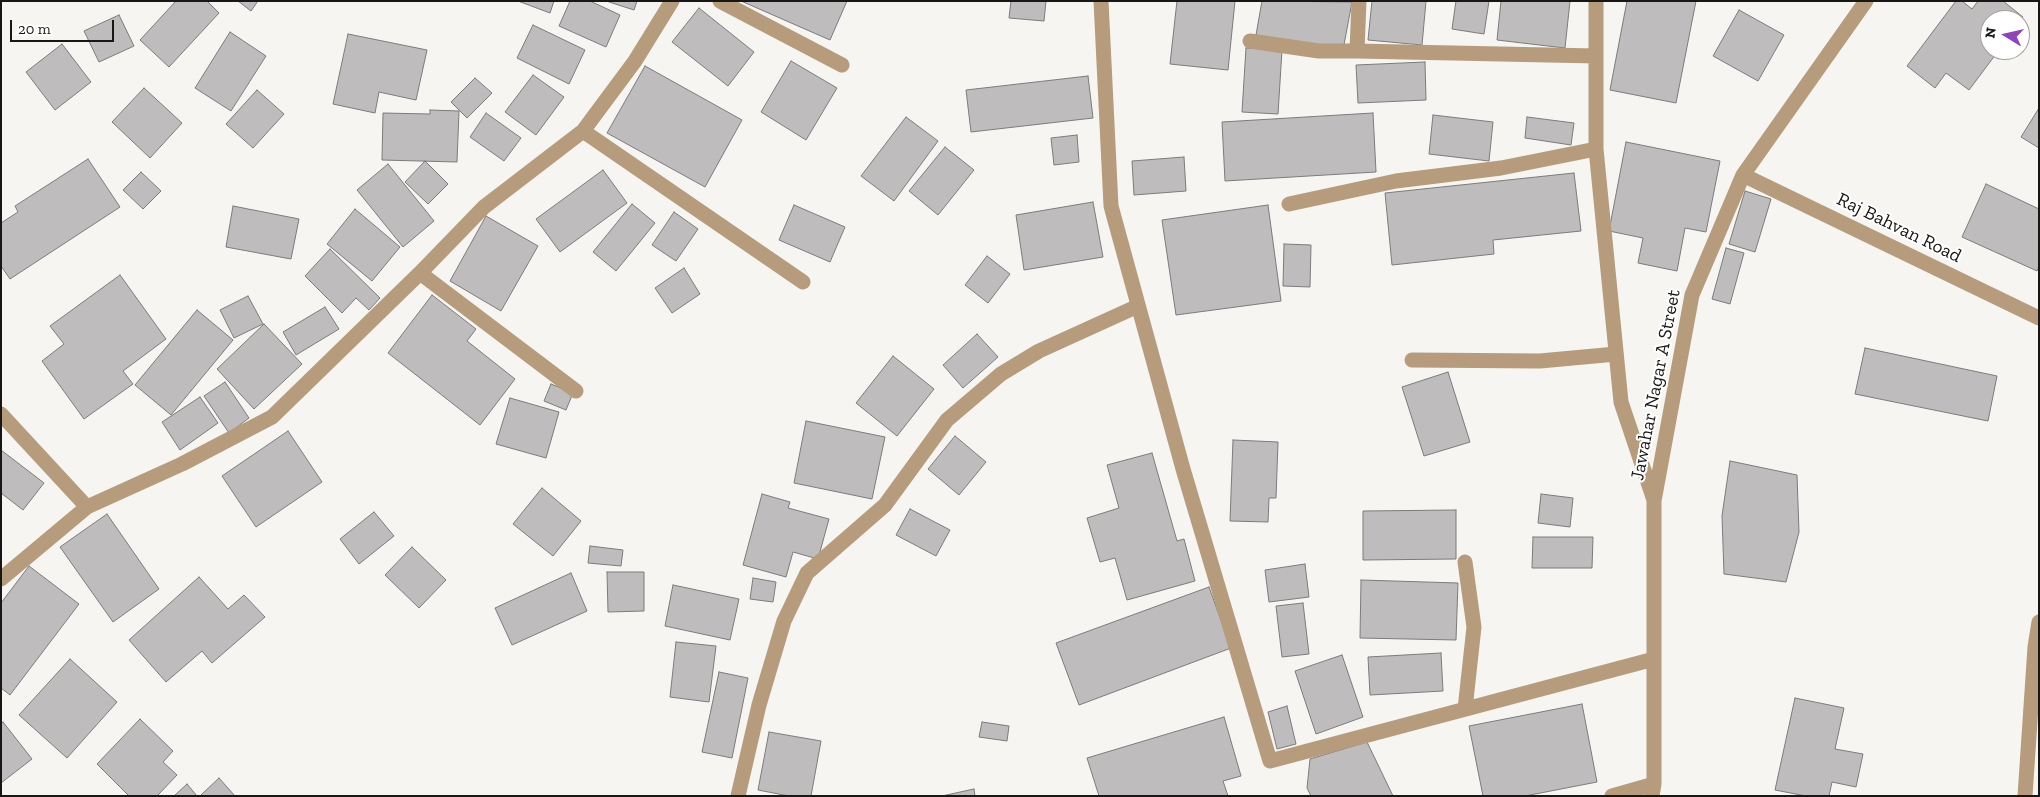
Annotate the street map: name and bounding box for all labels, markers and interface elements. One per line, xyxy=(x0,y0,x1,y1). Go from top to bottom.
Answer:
scale bar xyxy=(12,10,116,42)
north arrow xyxy=(1980,10,2030,60)
text: 20 m xyxy=(18,20,51,38)
text: N xyxy=(1981,26,2000,39)
street label: Raj Bahvan Road xyxy=(1833,188,1965,268)
street label: Jawahar Nagar A Street xyxy=(1626,288,1686,482)

